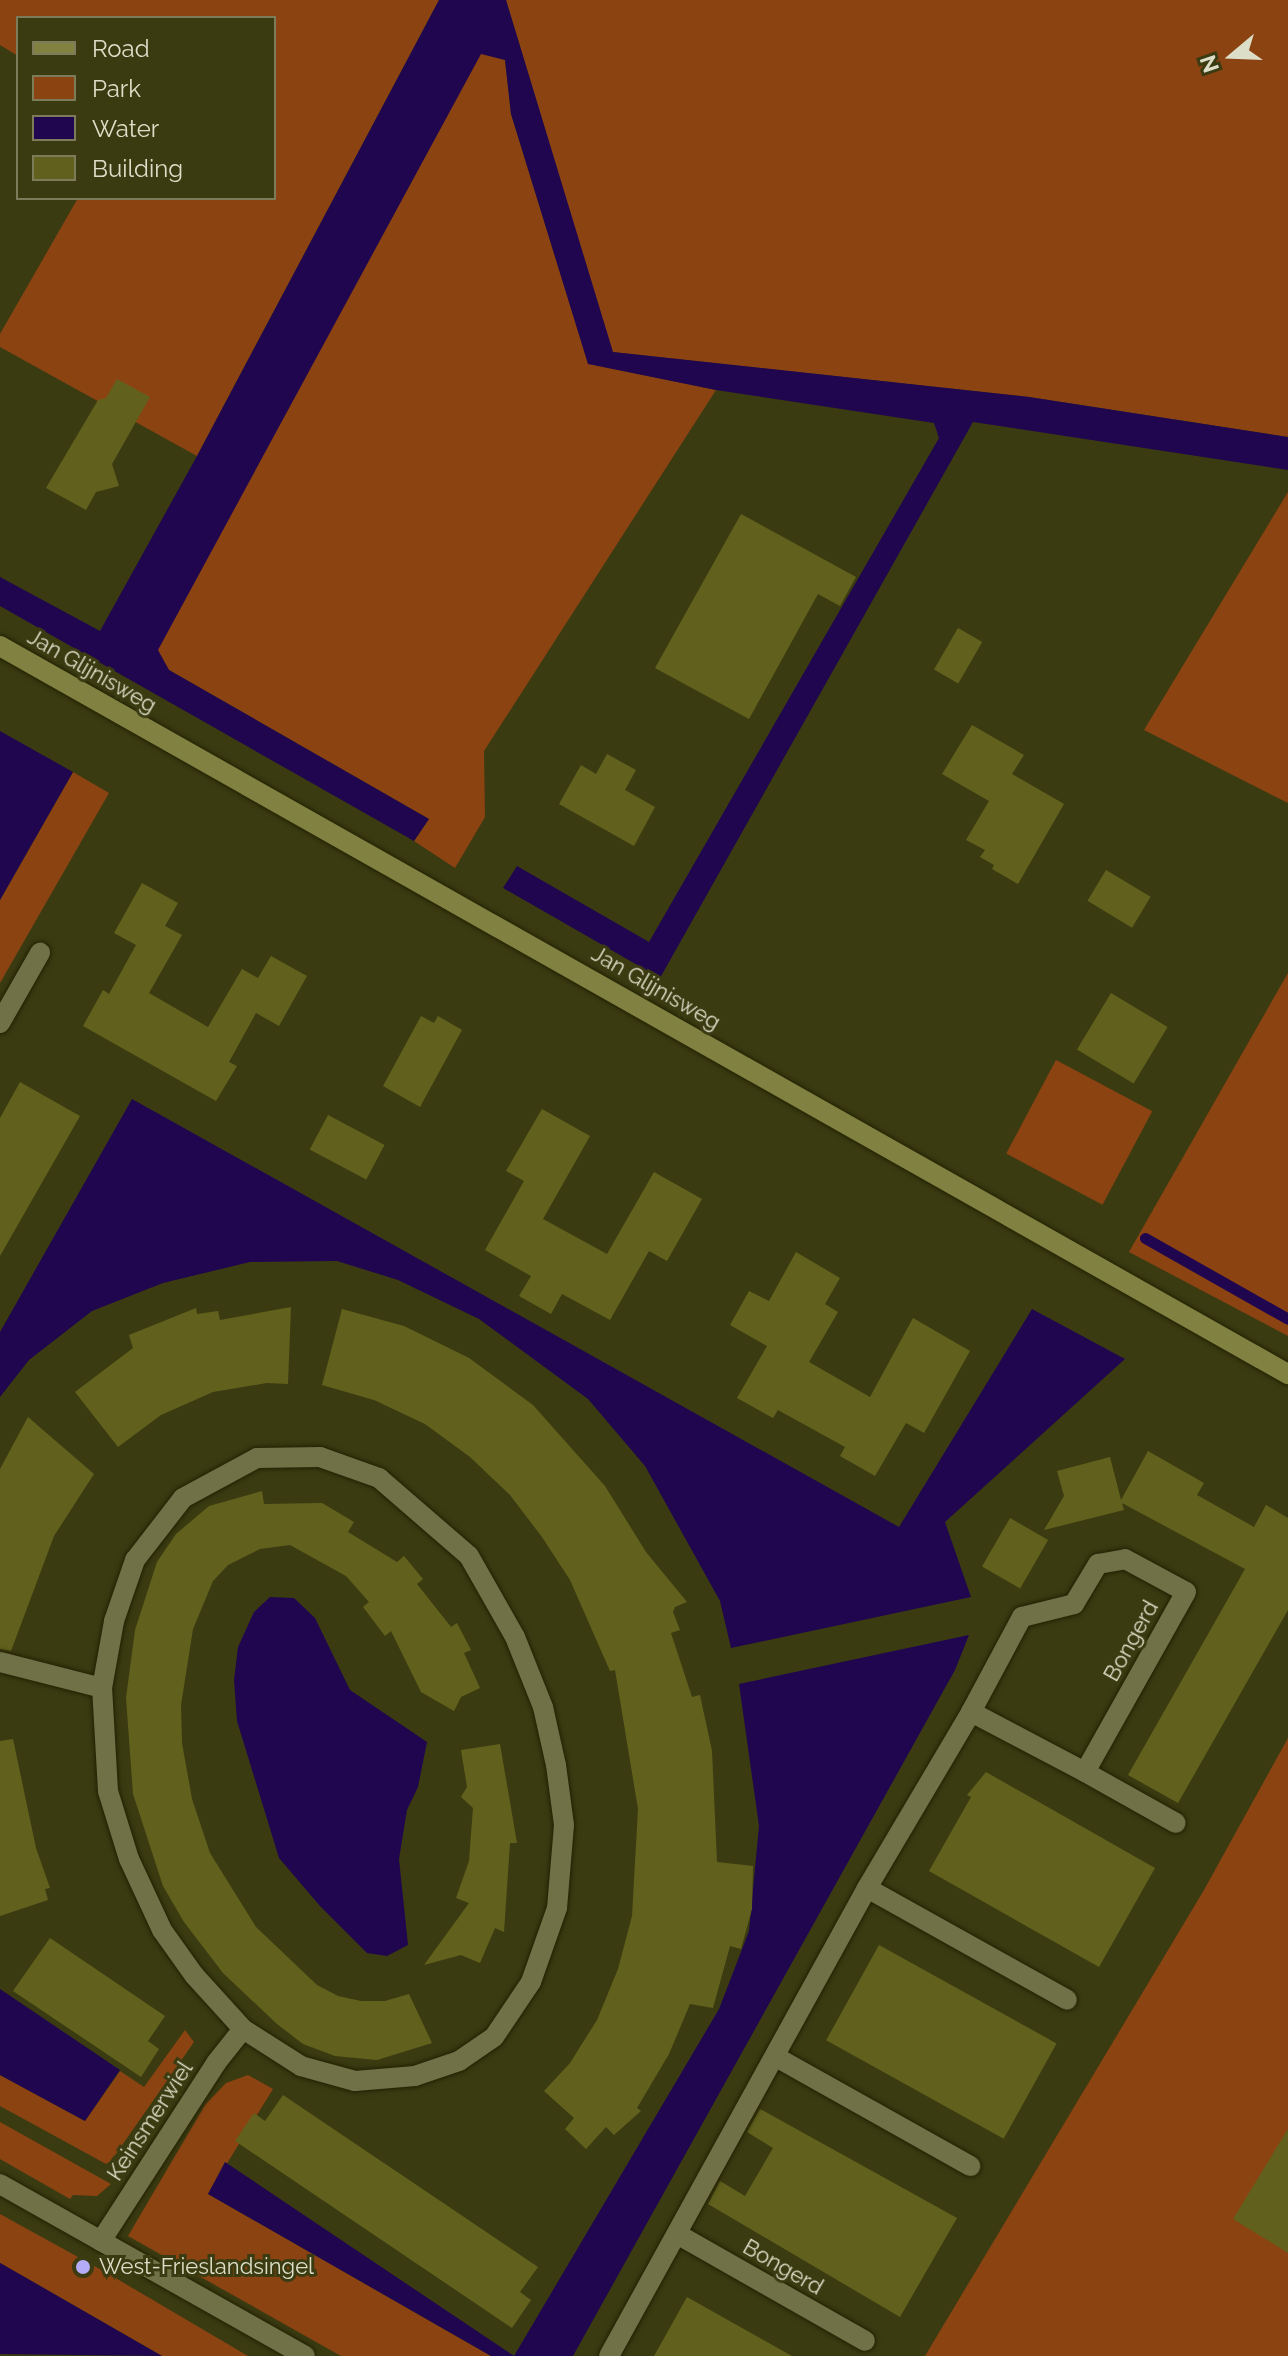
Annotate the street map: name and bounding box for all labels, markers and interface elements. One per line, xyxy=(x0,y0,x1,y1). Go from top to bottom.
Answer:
legend xyxy=(16,16,276,200)
north arrow xyxy=(1192,16,1272,96)
text: Road xyxy=(92,34,150,63)
text: N xyxy=(1194,52,1224,76)
text: Park xyxy=(92,74,141,103)
text: Water xyxy=(92,114,159,143)
text: Building xyxy=(92,154,183,183)
street label: Jan Glijnisweg xyxy=(23,623,161,719)
street label: Jan Glijnisweg xyxy=(587,940,725,1036)
street label: Bongerd xyxy=(1098,1596,1164,1686)
street label: Keinsmerwiel xyxy=(102,2056,198,2186)
street label: Bongerd xyxy=(738,2234,828,2300)
place label: West-Frieslandsingel xyxy=(99,2254,314,2280)
marker: West-Frieslandsingel xyxy=(74,2258,92,2276)

